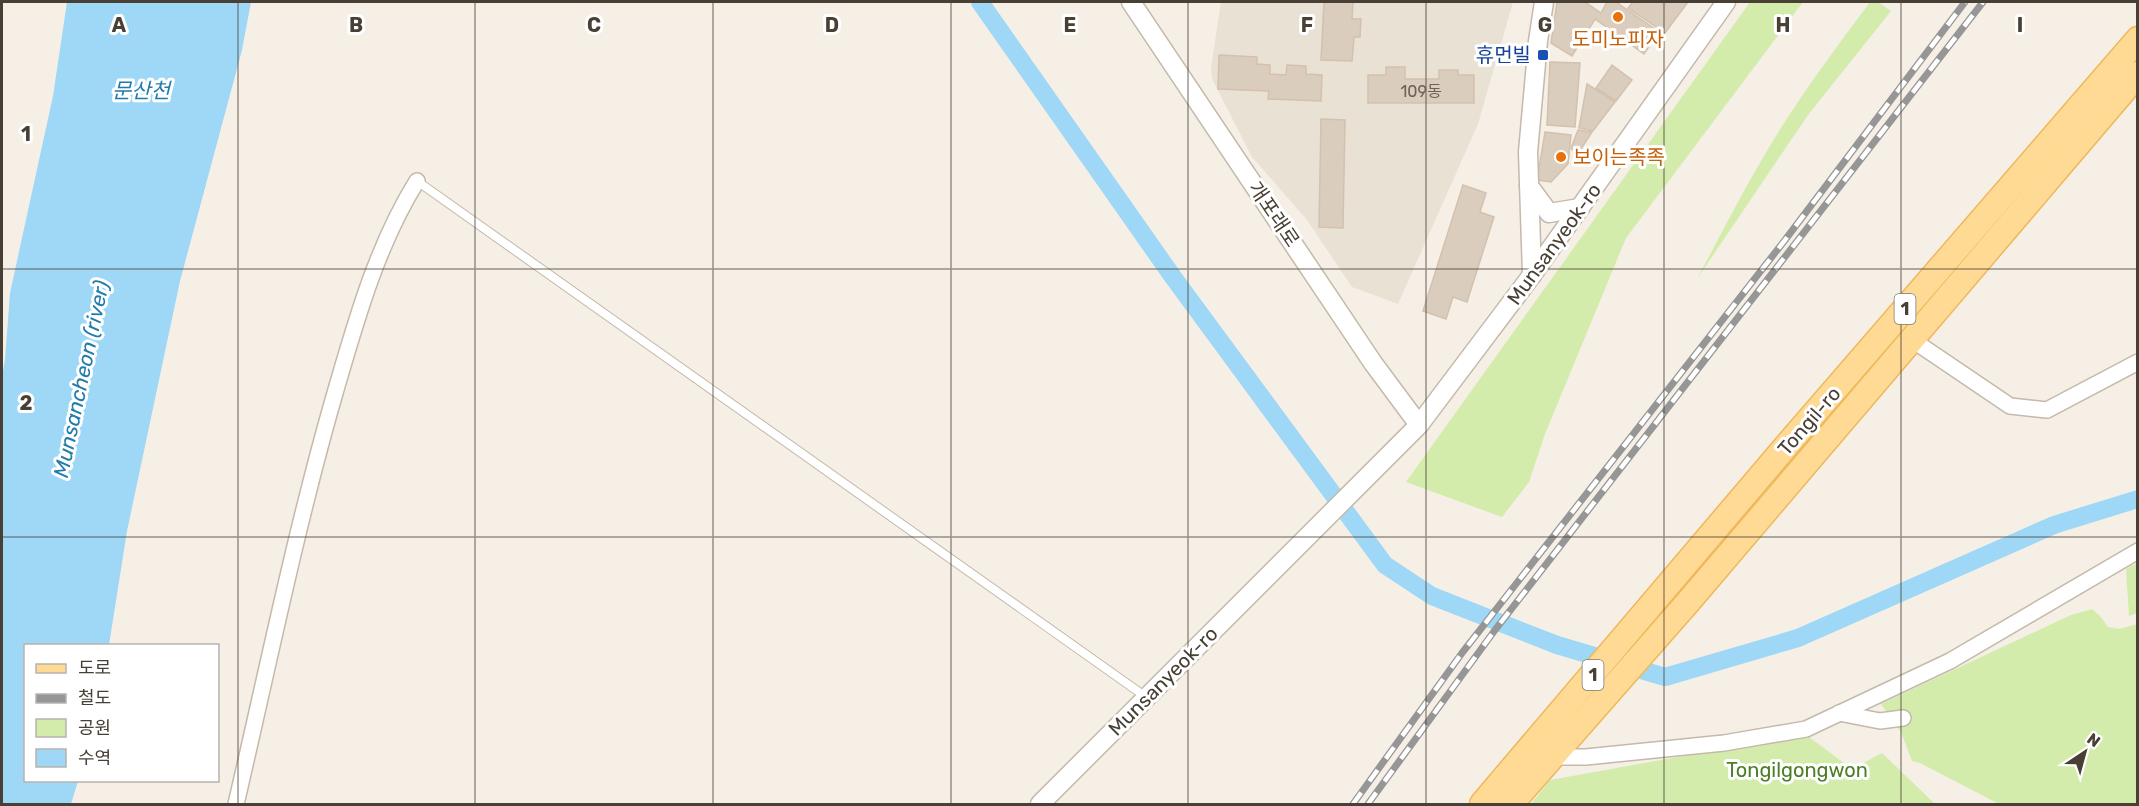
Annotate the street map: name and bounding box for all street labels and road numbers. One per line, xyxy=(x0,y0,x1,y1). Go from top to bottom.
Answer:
street label: 개포래로 xyxy=(1243,177,1305,251)
street label: Munsanyeok-ro xyxy=(1502,179,1606,309)
road number: 1 xyxy=(1894,294,1916,324)
street label: Tongil-ro xyxy=(1773,382,1845,460)
street label: Munsanyeok-ro xyxy=(1103,621,1223,741)
road number: 1 xyxy=(1582,660,1604,690)

